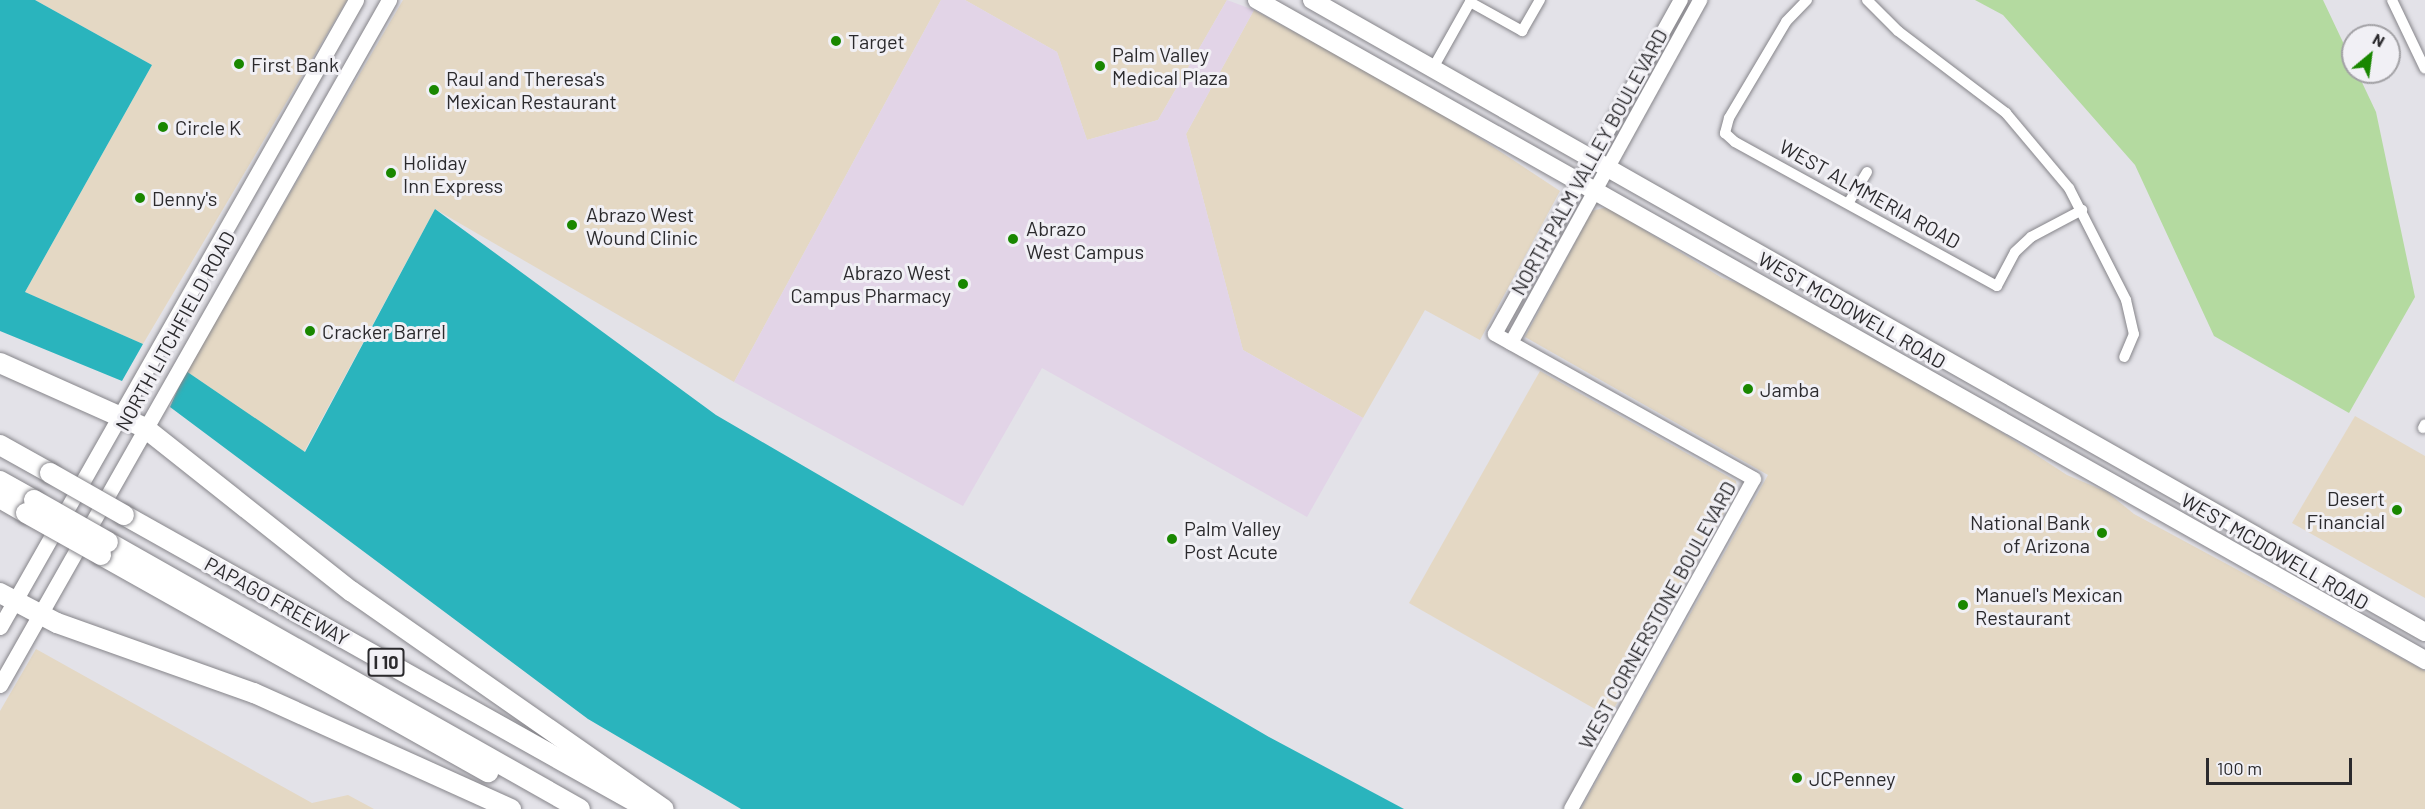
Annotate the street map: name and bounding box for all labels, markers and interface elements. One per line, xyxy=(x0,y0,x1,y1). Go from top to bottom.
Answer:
north arrow xyxy=(2341,24,2401,84)
street label: NORTH PALM VALLEY BOULEVARD xyxy=(1506,25,1672,299)
place label: Target xyxy=(848,29,905,53)
text: N xyxy=(2370,29,2388,50)
marker: Target xyxy=(829,34,843,48)
place label: Palm Valley Medical Plaza xyxy=(1112,42,1228,89)
place label: First Bank xyxy=(251,52,339,76)
marker: First Bank xyxy=(232,57,246,71)
marker: Palm Valley Medical Plaza xyxy=(1093,59,1107,73)
place label: Raul and Theresa's Mexican Restaurant xyxy=(446,66,617,113)
marker: Raul and Theresa's Mexican Restaurant xyxy=(427,83,441,97)
place label: Circle K xyxy=(175,115,241,139)
marker: Circle K xyxy=(156,120,170,134)
street label: WEST ALMMERIA ROAD xyxy=(1775,134,1965,254)
place label: Holiday Inn Express xyxy=(403,150,503,197)
marker: Holiday Inn Express xyxy=(384,166,398,180)
place label: Denny's xyxy=(152,186,217,210)
marker: Denny's xyxy=(133,191,147,205)
place label: Abrazo West Wound Clinic xyxy=(586,202,698,249)
marker: Abrazo West Wound Clinic xyxy=(563,216,581,234)
place label: Abrazo West Campus xyxy=(1026,216,1144,263)
street label: NORTH LITCHFIELD ROAD xyxy=(110,227,240,435)
marker: Abrazo West Campus xyxy=(1004,230,1022,248)
street label: WEST MCDOWELL ROAD xyxy=(1754,247,1950,373)
place label: Abrazo West Campus Pharmacy xyxy=(790,260,951,307)
marker: Abrazo West Campus Pharmacy xyxy=(956,277,970,291)
place label: Cracker Barrel xyxy=(322,319,446,343)
marker: Cracker Barrel xyxy=(303,324,317,338)
place label: Jamba xyxy=(1760,377,1819,401)
marker: Jamba xyxy=(1741,382,1755,396)
street label: WEST CORNERSTONE BOULEVARD xyxy=(1573,477,1741,753)
place label: Desert Financial xyxy=(2307,486,2385,533)
street label: WEST MCDOWELL ROAD xyxy=(2177,488,2373,614)
marker: Desert Financial xyxy=(2390,503,2404,517)
place label: National Bank of Arizona xyxy=(1970,510,2090,557)
place label: Palm Valley Post Acute xyxy=(1184,516,1281,563)
marker: National Bank of Arizona xyxy=(2095,526,2109,540)
marker: Palm Valley Post Acute xyxy=(1165,532,1179,546)
street label: PAPAGO FREEWAY xyxy=(201,551,353,651)
place label: Manuel's Mexican Restaurant xyxy=(1975,582,2123,629)
marker: Manuel's Mexican Restaurant xyxy=(1956,598,1970,612)
road number: I 10 xyxy=(366,647,406,677)
scale bar xyxy=(2209,746,2354,784)
text: 100 m xyxy=(2217,757,2262,779)
place label: JCPenney xyxy=(1809,766,1896,790)
marker: JCPenney xyxy=(1790,771,1804,785)

